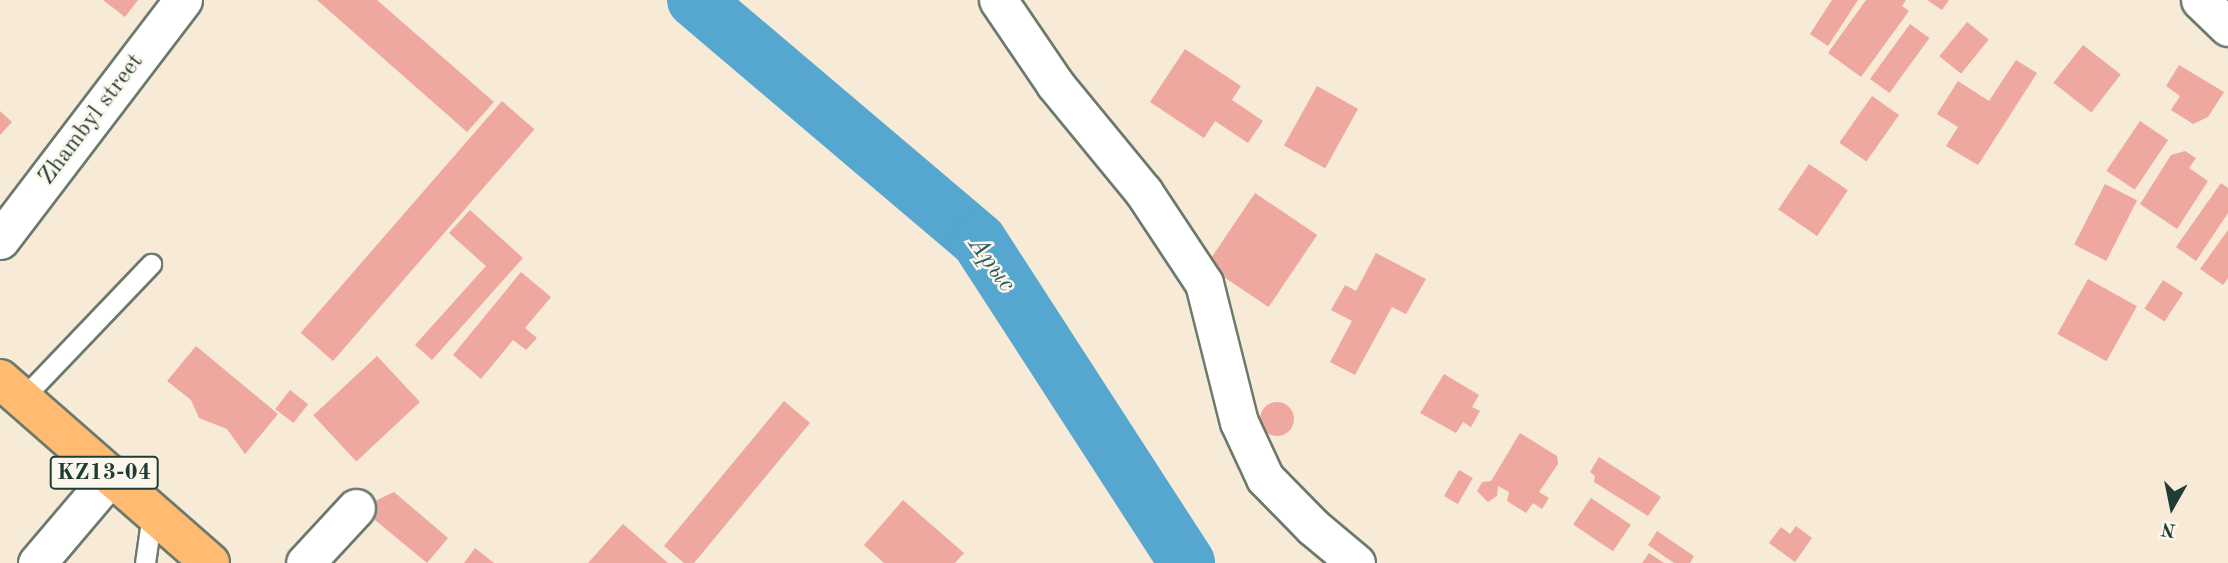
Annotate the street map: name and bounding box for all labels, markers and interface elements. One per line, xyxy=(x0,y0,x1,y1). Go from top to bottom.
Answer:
street label: Zhambyl street xyxy=(33,49,151,191)
water label: Арыс xyxy=(960,231,1022,299)
road number: KZ13-04 xyxy=(48,453,160,492)
north arrow xyxy=(2137,472,2207,542)
text: N xyxy=(2160,518,2177,539)

